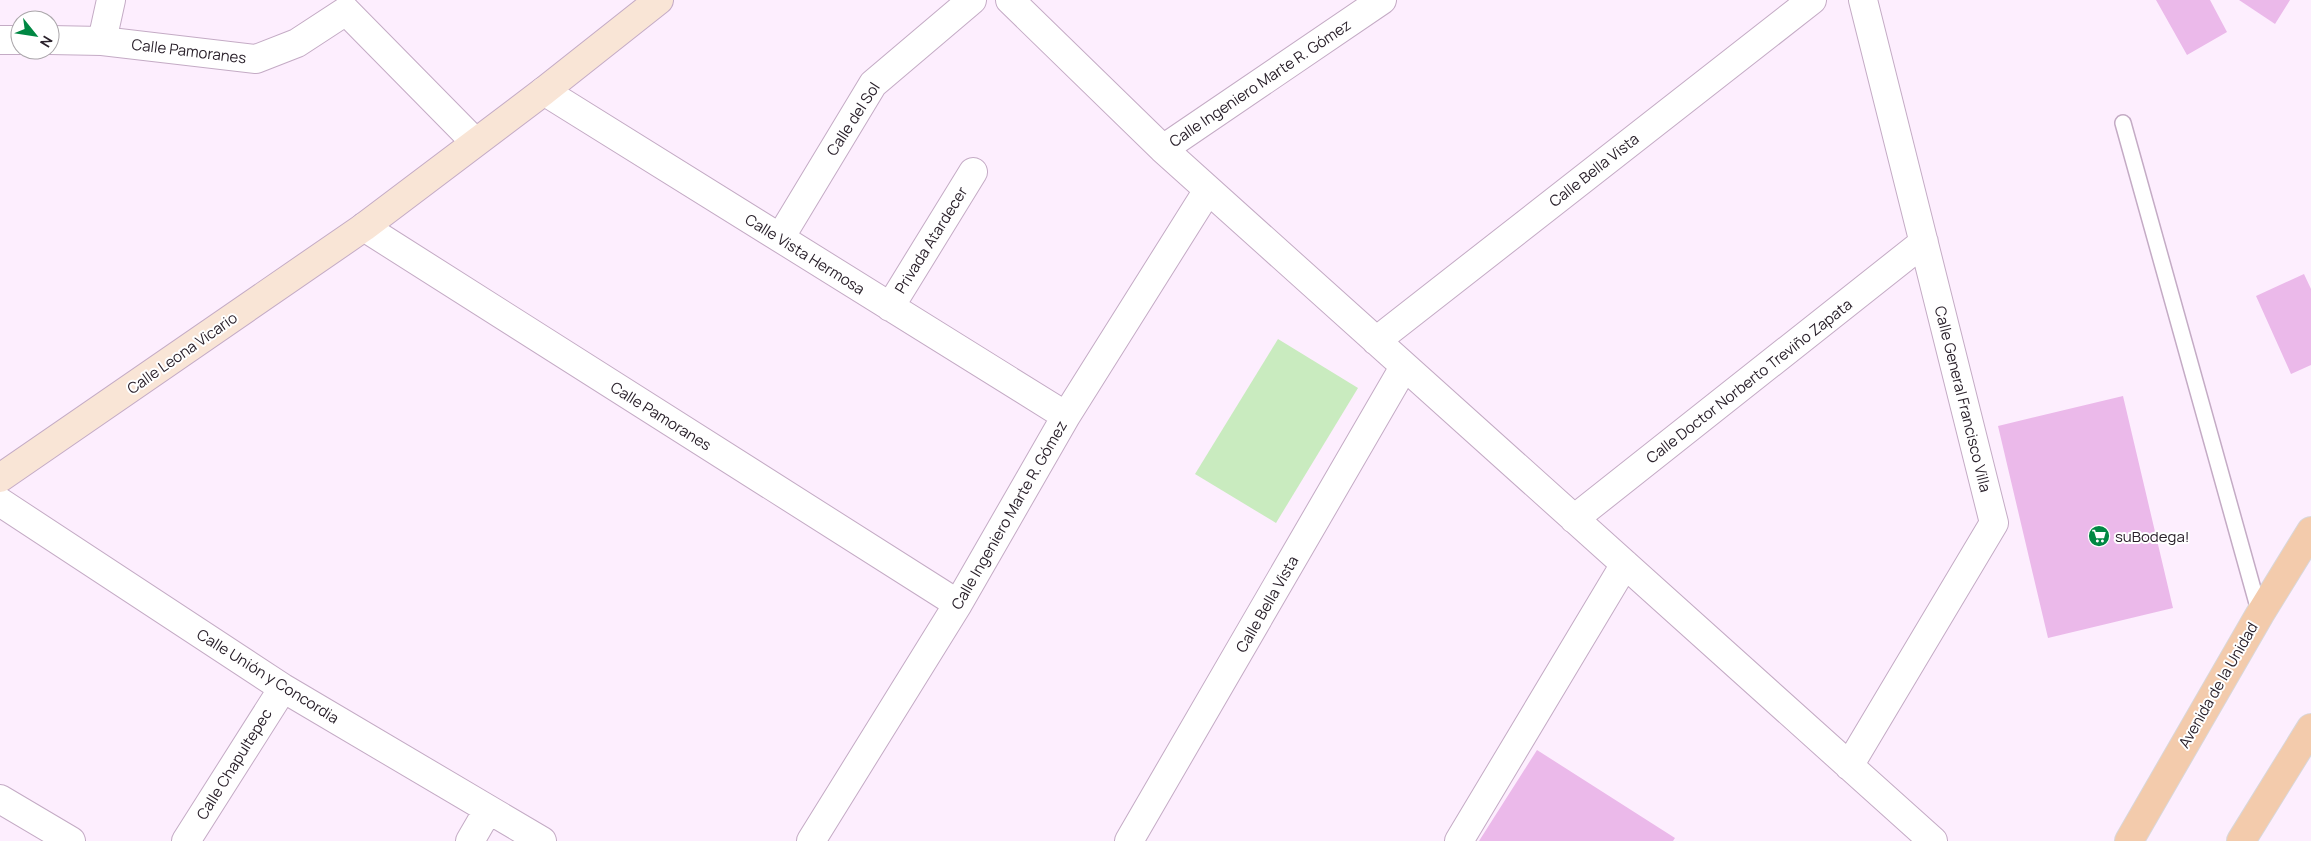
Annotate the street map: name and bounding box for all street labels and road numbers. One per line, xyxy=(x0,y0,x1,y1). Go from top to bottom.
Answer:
street label: Calle Ingeniero Marte R. Gómez xyxy=(1165,14,1355,152)
street label: Calle Pamoranes xyxy=(130,34,248,68)
street label: Calle del Sol xyxy=(821,78,885,160)
street label: Calle Bella Vista xyxy=(1545,128,1643,212)
street label: Privada Atardecer xyxy=(890,182,973,297)
street label: Calle Vista Hermosa xyxy=(741,209,869,299)
street label: Calle Doctor Norberto Treviño Zapata xyxy=(1642,294,1856,468)
street label: Calle General Francisco Villa xyxy=(1930,304,1996,494)
street label: Calle Leona Vicario xyxy=(123,307,241,399)
street label: Calle Pamoranes xyxy=(607,377,716,456)
street label: Calle Ingeniero Marte R. Gómez xyxy=(946,417,1072,613)
street label: Calle Bella Vista xyxy=(1231,552,1303,656)
street label: Avenida de la Unidad xyxy=(2173,618,2263,752)
street label: Calle Unión y Concordia xyxy=(193,624,343,728)
street label: Calle Chapultepec xyxy=(191,704,277,824)

